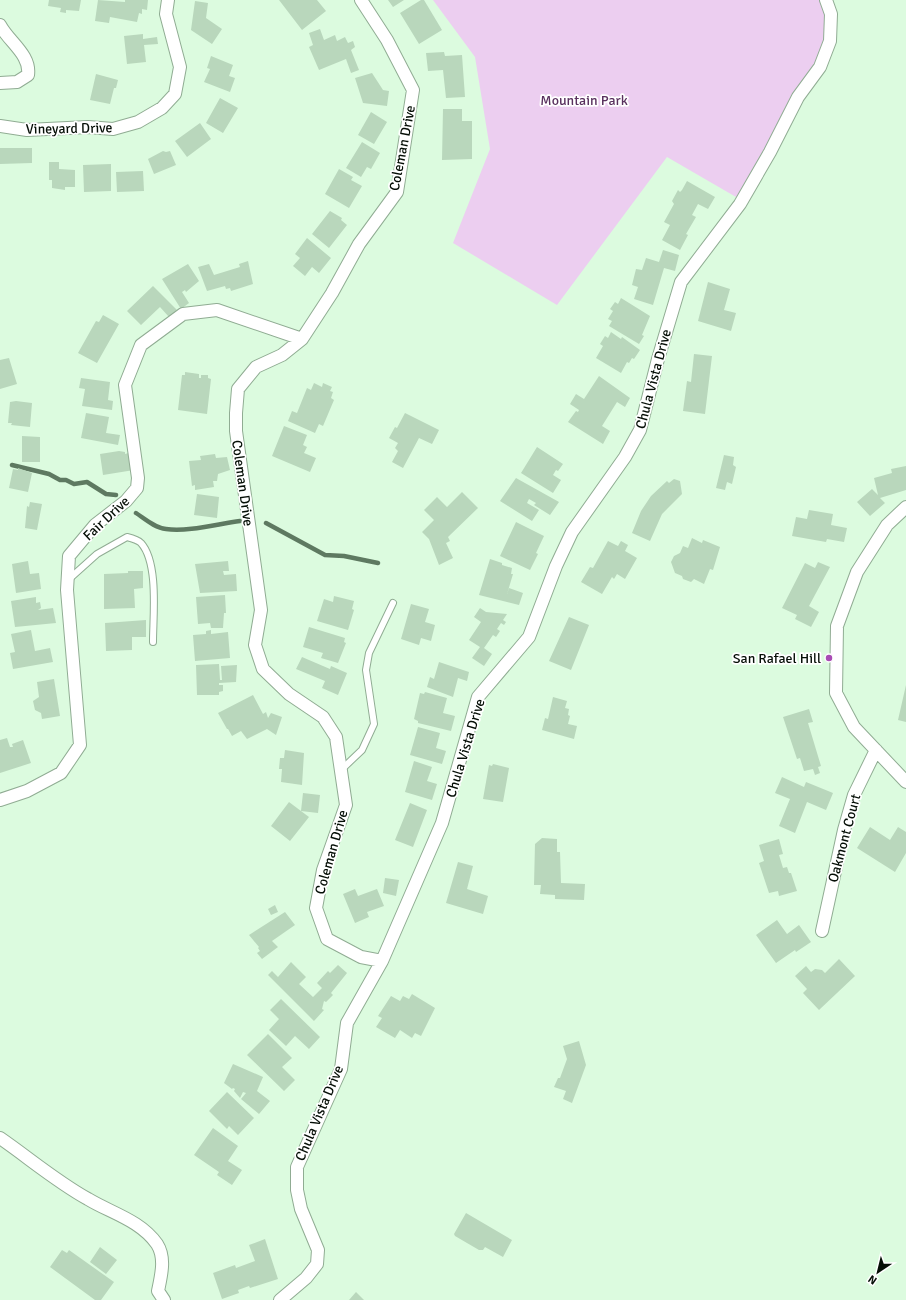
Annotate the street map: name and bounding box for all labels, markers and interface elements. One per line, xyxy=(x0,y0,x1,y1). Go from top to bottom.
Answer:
park label: Mountain Park xyxy=(540,92,628,109)
street label: Coleman Drive xyxy=(386,104,419,192)
street label: Vineyard Drive xyxy=(26,119,112,138)
street label: Chula Vista Drive xyxy=(632,327,675,431)
street label: Coleman Drive xyxy=(228,439,257,527)
street label: Fair Drive xyxy=(80,493,133,544)
place label: San Rafael Hill xyxy=(733,650,821,667)
marker: San Rafael Hill xyxy=(824,653,834,663)
street label: Chula Vista Drive xyxy=(442,697,489,800)
street label: Oakmont Court xyxy=(825,792,864,884)
street label: Coleman Drive xyxy=(311,808,352,896)
street label: Chula Vista Drive xyxy=(292,1063,347,1164)
north arrow xyxy=(858,1252,898,1292)
text: N xyxy=(866,1272,879,1287)

